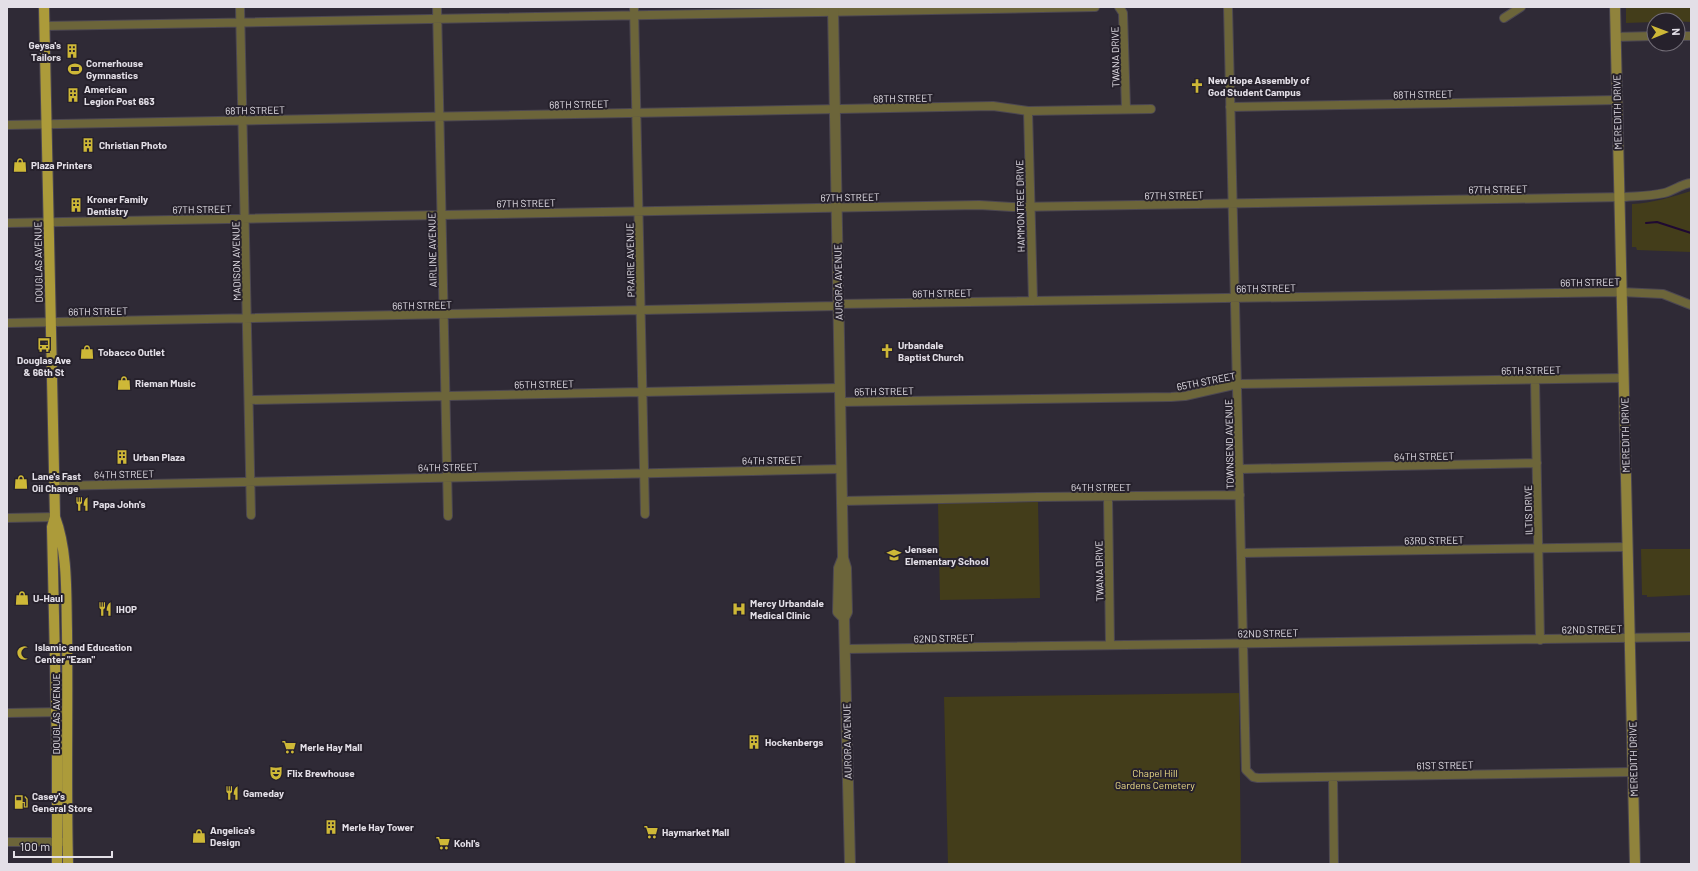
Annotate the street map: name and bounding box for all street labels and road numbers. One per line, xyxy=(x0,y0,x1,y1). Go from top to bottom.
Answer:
street label: TWANA DRIVE xyxy=(1108,26,1122,88)
street label: MEREDITH DRIVE xyxy=(1610,74,1624,150)
street label: 68TH STREET xyxy=(1393,87,1453,101)
street label: 68TH STREET xyxy=(873,91,933,105)
street label: 68TH STREET xyxy=(549,97,609,111)
street label: 68TH STREET xyxy=(225,103,285,117)
street label: HAMMONTREE DRIVE xyxy=(1013,160,1027,252)
street label: 67TH STREET xyxy=(1468,182,1528,196)
street label: 67TH STREET xyxy=(1144,188,1204,202)
street label: 67TH STREET xyxy=(820,190,880,204)
street label: 67TH STREET xyxy=(496,196,556,210)
street label: 67TH STREET xyxy=(172,202,232,216)
street label: AIRLINE AVENUE xyxy=(425,213,439,287)
street label: DOUGLAS AVENUE xyxy=(31,221,45,303)
street label: MADISON AVENUE xyxy=(229,221,243,301)
street label: PRAIRIE AVENUE xyxy=(623,223,637,297)
street label: AURORA AVENUE xyxy=(831,244,845,320)
street label: 66TH STREET xyxy=(1560,275,1620,289)
street label: 66TH STREET xyxy=(1236,281,1296,295)
street label: 66TH STREET xyxy=(912,286,972,300)
street label: 66TH STREET xyxy=(392,298,452,312)
street label: 66TH STREET xyxy=(68,304,128,318)
street label: 65TH STREET xyxy=(1501,363,1561,377)
street label: 65TH STREET xyxy=(1176,369,1237,393)
street label: 65TH STREET xyxy=(514,377,574,391)
street label: 65TH STREET xyxy=(854,384,914,398)
street label: MEREDITH DRIVE xyxy=(1618,397,1632,473)
street label: TOWNSEND AVENUE xyxy=(1222,399,1236,489)
street label: 64TH STREET xyxy=(1394,449,1454,463)
street label: 64TH STREET xyxy=(742,453,802,467)
street label: 64TH STREET xyxy=(418,460,478,474)
street label: 64TH STREET xyxy=(94,467,154,481)
street label: 64TH STREET xyxy=(1071,481,1131,493)
street label: ILTIS DRIVE xyxy=(1522,485,1534,535)
street label: 63RD STREET xyxy=(1404,533,1464,547)
street label: TWANA DRIVE xyxy=(1092,540,1106,602)
street label: 62ND STREET xyxy=(1562,622,1623,636)
street label: 62ND STREET xyxy=(1238,626,1299,640)
street label: 62ND STREET xyxy=(914,631,975,645)
street label: DOUGLAS AVENUE xyxy=(50,673,62,755)
street label: AURORA AVENUE xyxy=(840,703,854,779)
street label: MEREDITH DRIVE xyxy=(1626,721,1640,797)
street label: 61ST STREET xyxy=(1416,758,1474,771)

